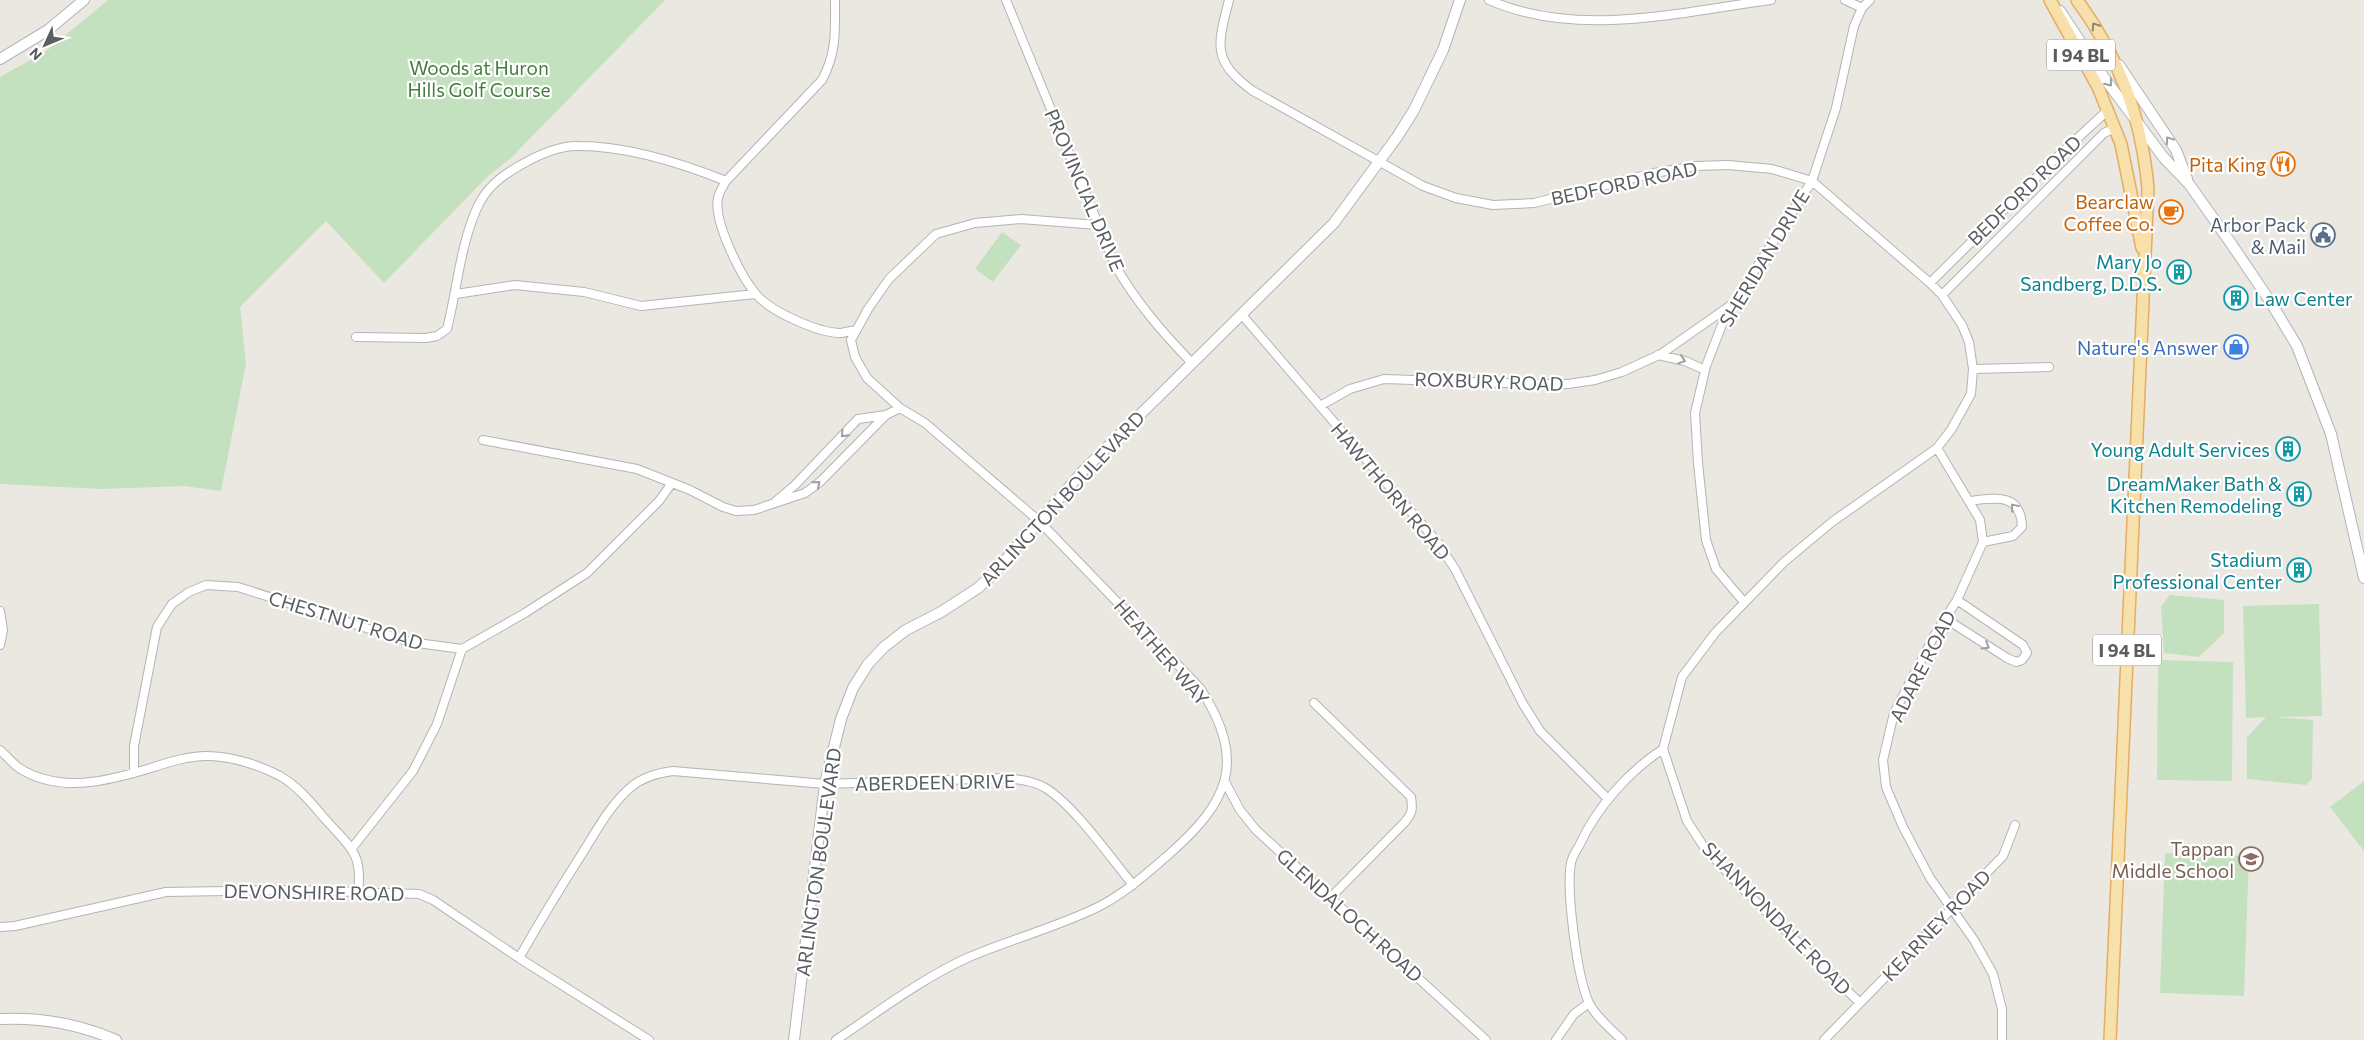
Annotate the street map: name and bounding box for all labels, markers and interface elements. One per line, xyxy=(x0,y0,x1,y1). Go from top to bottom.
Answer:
north arrow xyxy=(20,20,70,70)
one-way arrow xyxy=(2092,22,2101,32)
road number: I 94 BL xyxy=(2047,40,2115,70)
text: N xyxy=(26,45,45,64)
park label: Woods at Huron Hills Golf Course xyxy=(407,56,551,101)
one-way arrow xyxy=(2103,77,2111,86)
street label: PROVINCIAL DRIVE xyxy=(1040,105,1130,275)
street label: BEDFORD ROAD xyxy=(1962,130,2086,250)
one-way arrow xyxy=(2166,136,2176,145)
restaurant icon: Pita King xyxy=(2270,151,2296,177)
place label: Pita King xyxy=(2189,153,2266,176)
street label: BEDFORD ROAD xyxy=(1549,156,1699,210)
street label: SHERIDAN DRIVE xyxy=(1714,185,1814,331)
place label: Bearclaw Coffee Co. xyxy=(2064,190,2154,235)
cafe icon: Bearclaw Coffee Co. xyxy=(2158,199,2184,225)
place label: Arbor Pack & Mail xyxy=(2210,213,2306,258)
public building icon: Arbor Pack & Mail xyxy=(2310,222,2336,248)
place label: Mary Jo Sandberg, D.D.S. xyxy=(2020,250,2162,295)
building icon: Mary Jo Sandberg, D.D.S. xyxy=(2166,259,2192,285)
building icon: Law Center xyxy=(2223,285,2249,311)
place label: Law Center xyxy=(2254,287,2353,310)
shop icon: Nature's Answer xyxy=(2223,334,2249,360)
place label: Nature's Answer xyxy=(2077,336,2218,359)
one-way arrow xyxy=(1678,355,1686,365)
street label: ROXBURY ROAD xyxy=(1414,367,1564,395)
street label: ARLINGTON BOULEVARD xyxy=(975,406,1149,590)
street label: HAWTHORN ROAD xyxy=(1327,418,1455,564)
one-way arrow xyxy=(841,428,850,437)
building icon: Young Adult Services xyxy=(2275,436,2301,462)
place label: Young Adult Services xyxy=(2091,438,2270,461)
place label: DreamMaker Bath & Kitchen Remodeling xyxy=(2107,472,2282,517)
one-way arrow xyxy=(811,480,820,489)
building icon: DreamMaker Bath & Kitchen Remodeling xyxy=(2286,481,2312,507)
one-way arrow xyxy=(2011,504,2019,513)
place label: Stadium Professional Center xyxy=(2113,548,2282,593)
building icon: Stadium Professional Center xyxy=(2286,557,2312,583)
street label: CHESTNUT ROAD xyxy=(266,586,426,654)
street label: HEATHER WAY xyxy=(1110,594,1214,710)
street label: ADARE ROAD xyxy=(1884,607,1960,725)
road number: I 94 BL xyxy=(2093,634,2161,666)
one-way arrow xyxy=(1981,639,1990,649)
street label: ARLINGTON BOULEVARD xyxy=(791,746,845,978)
street label: ABERDEEN DRIVE xyxy=(855,769,1015,795)
street label: SHANNONDALE ROAD xyxy=(1698,837,1856,999)
place label: Tappan Middle School xyxy=(2112,837,2234,882)
street label: GLENDALOCH ROAD xyxy=(1272,843,1428,987)
school or university icon: Tappan Middle School xyxy=(2238,846,2264,872)
street label: KEARNEY ROAD xyxy=(1877,864,1995,986)
street label: DEVONSHIRE ROAD xyxy=(224,879,404,905)

